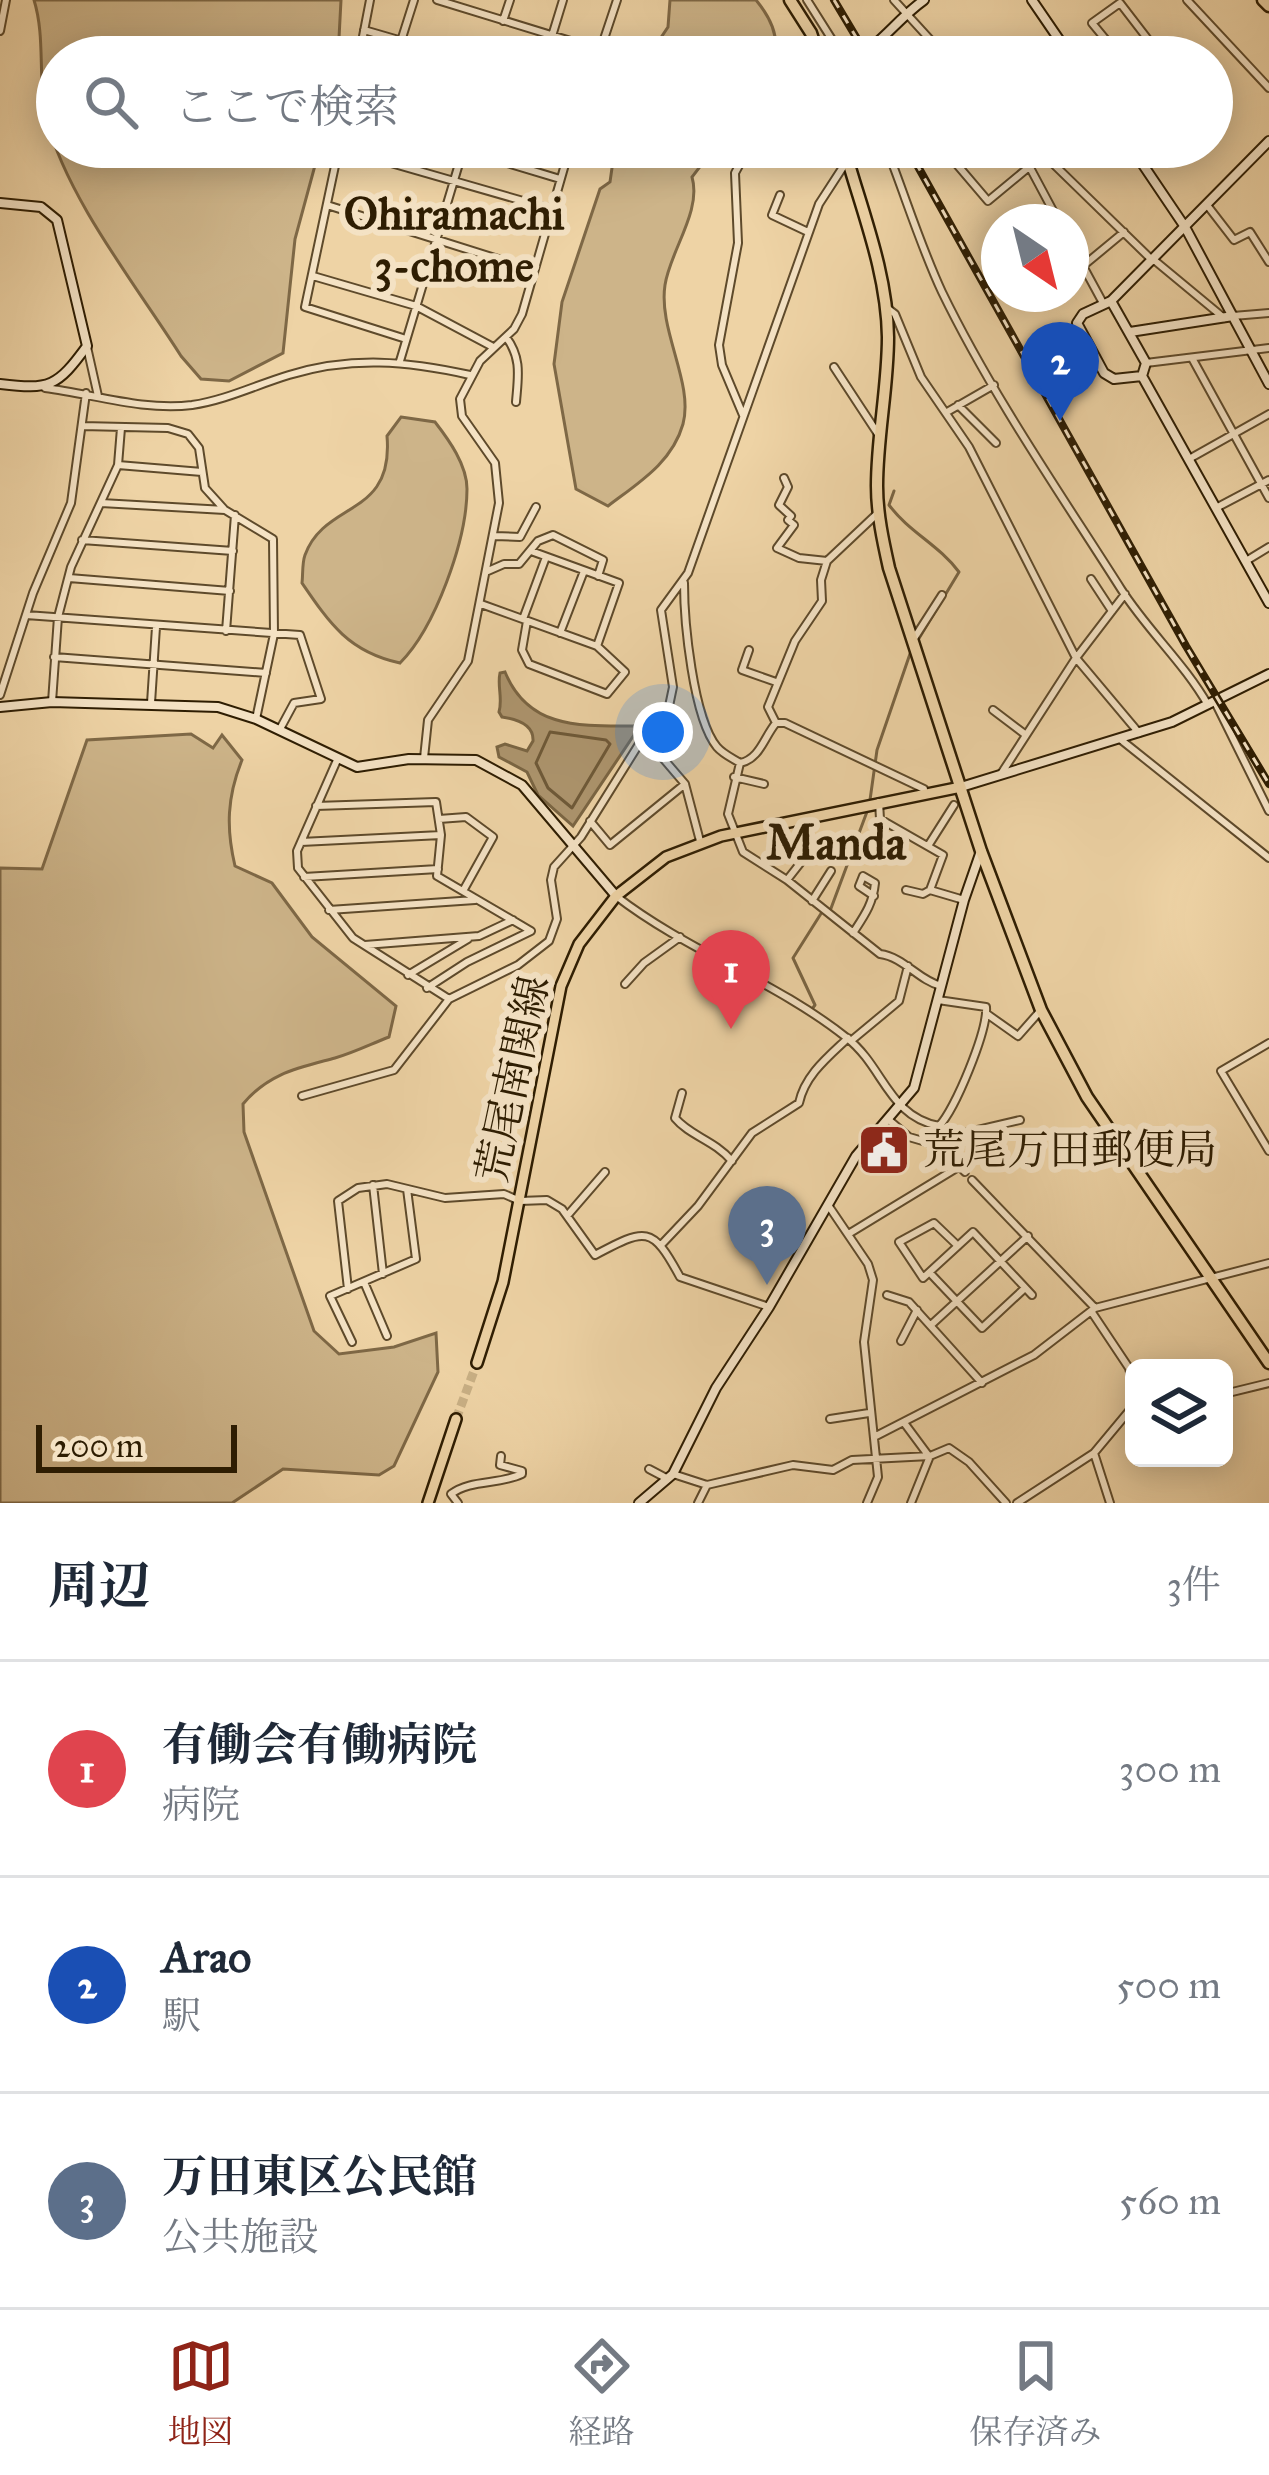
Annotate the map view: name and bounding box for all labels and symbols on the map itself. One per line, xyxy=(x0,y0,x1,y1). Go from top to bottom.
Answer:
district label: Ohiramachi 3-chome xyxy=(344,186,565,293)
north arrow xyxy=(981,204,1089,312)
pin: 2 xyxy=(1021,322,1099,421)
your location xyxy=(633,702,693,762)
district label: Manda xyxy=(766,813,907,872)
pin: 1 xyxy=(692,930,770,1029)
street label: 荒尾南関線 xyxy=(466,971,560,1187)
public building icon: 荒尾万田郵便局 xyxy=(856,1122,912,1178)
place label: 荒尾万田郵便局 xyxy=(923,1124,1217,1176)
pin: 3 xyxy=(728,1186,806,1285)
scale bar xyxy=(36,1419,237,1472)

